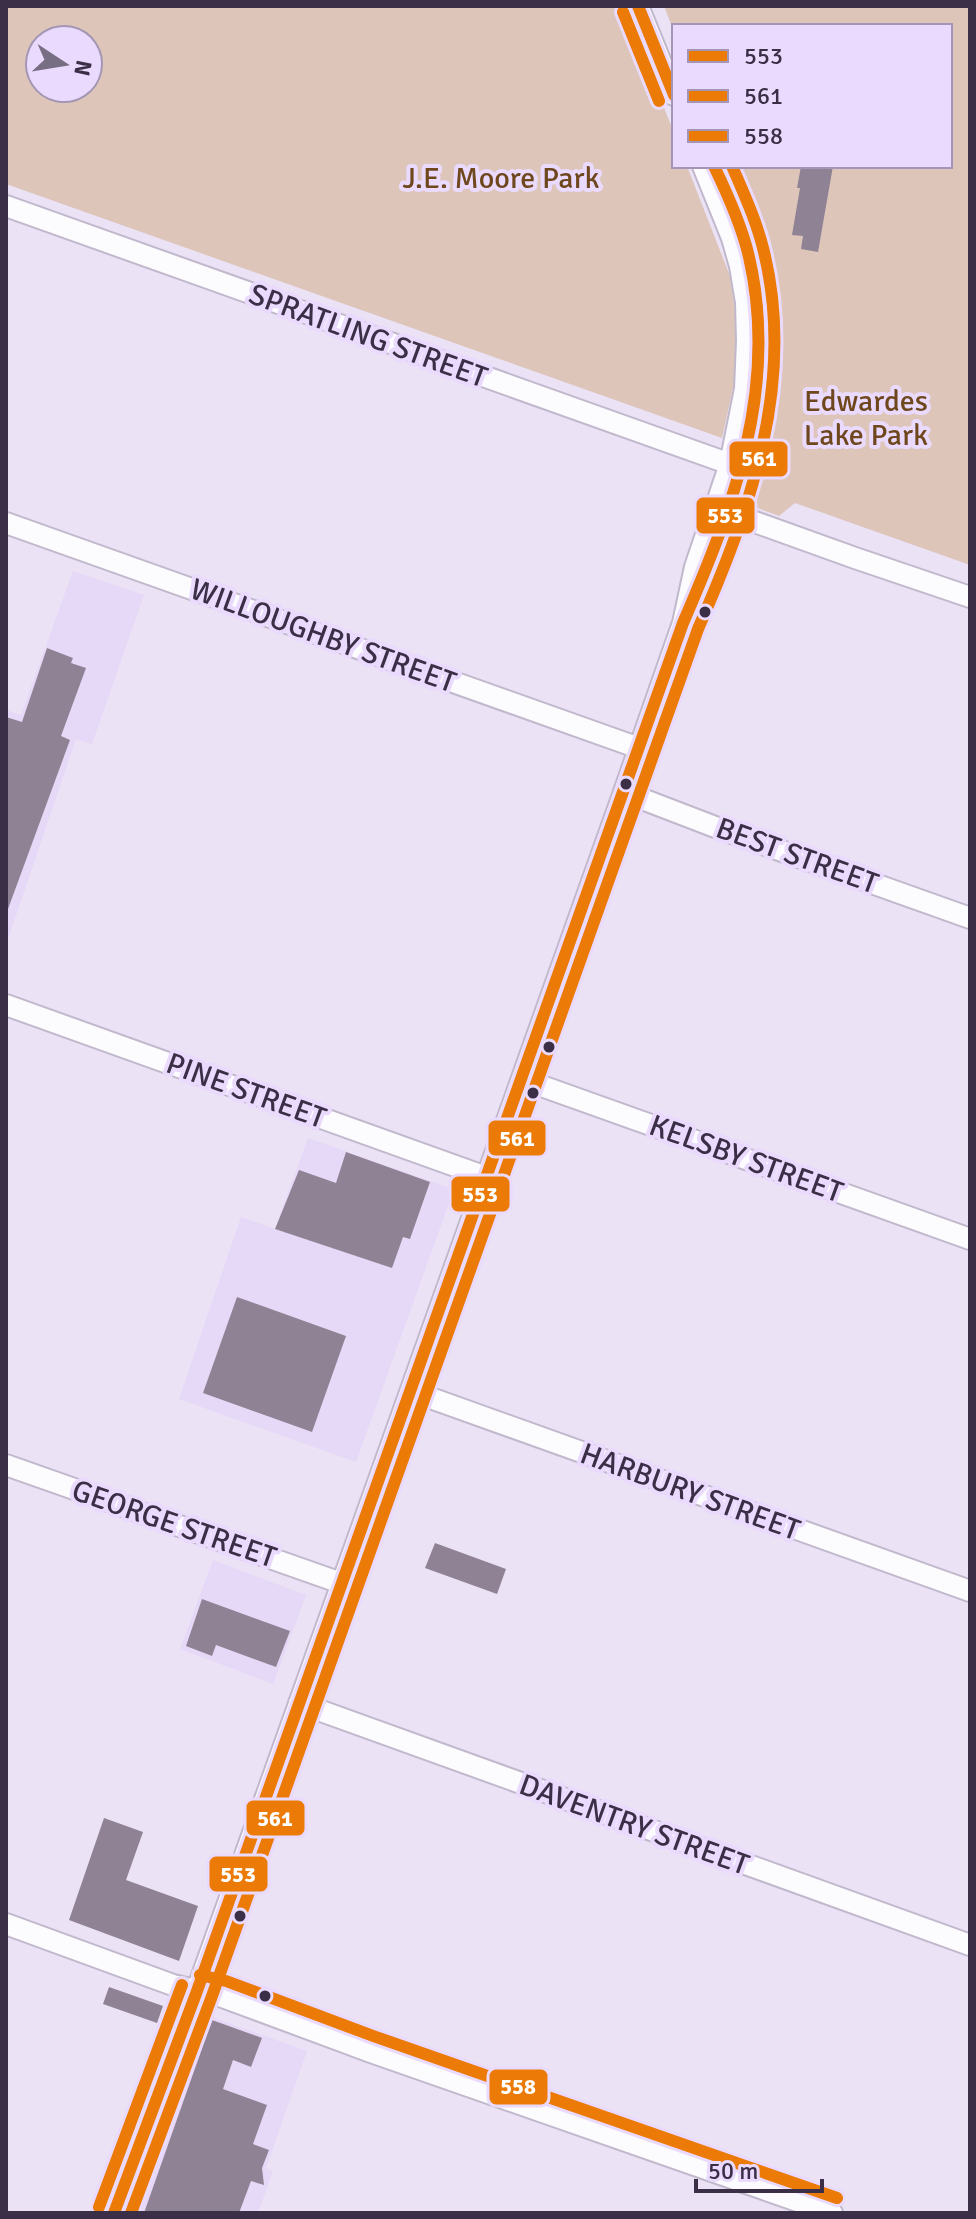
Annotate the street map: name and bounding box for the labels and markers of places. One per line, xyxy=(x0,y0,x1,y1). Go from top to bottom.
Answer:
unlabelled marker xyxy=(697,604,713,620)
unlabelled marker xyxy=(618,776,634,792)
unlabelled marker xyxy=(541,1039,557,1055)
unlabelled marker xyxy=(525,1085,541,1101)
unlabelled marker xyxy=(232,1908,248,1924)
unlabelled marker xyxy=(257,1988,273,2004)

